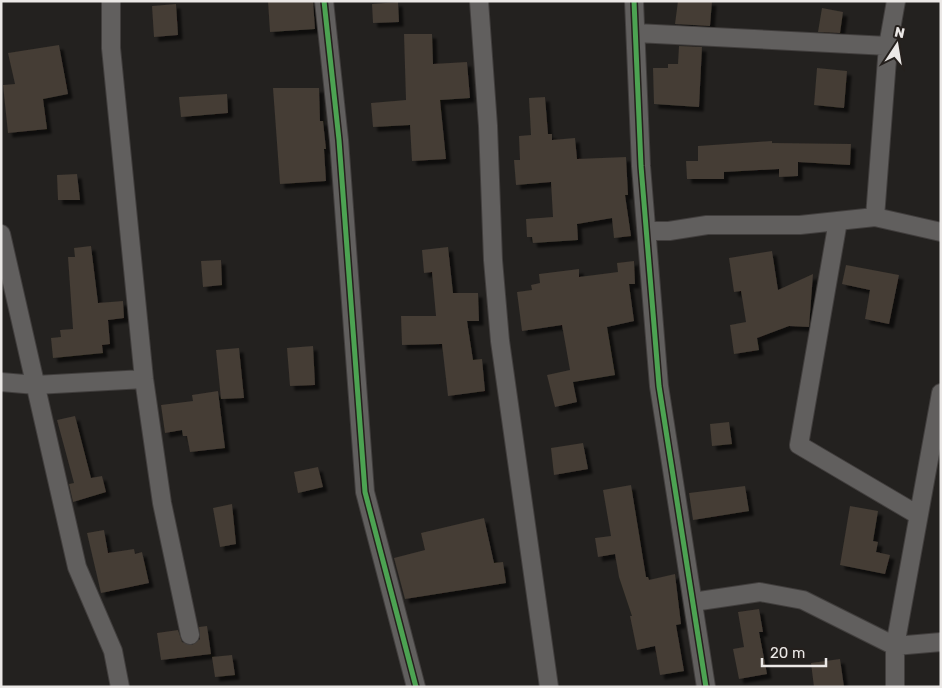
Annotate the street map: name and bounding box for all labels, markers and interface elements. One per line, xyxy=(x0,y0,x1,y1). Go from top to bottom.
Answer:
north arrow xyxy=(872,20,922,70)
text: N xyxy=(893,23,906,42)
scale bar xyxy=(762,636,826,668)
text: 20 m xyxy=(770,644,805,662)

